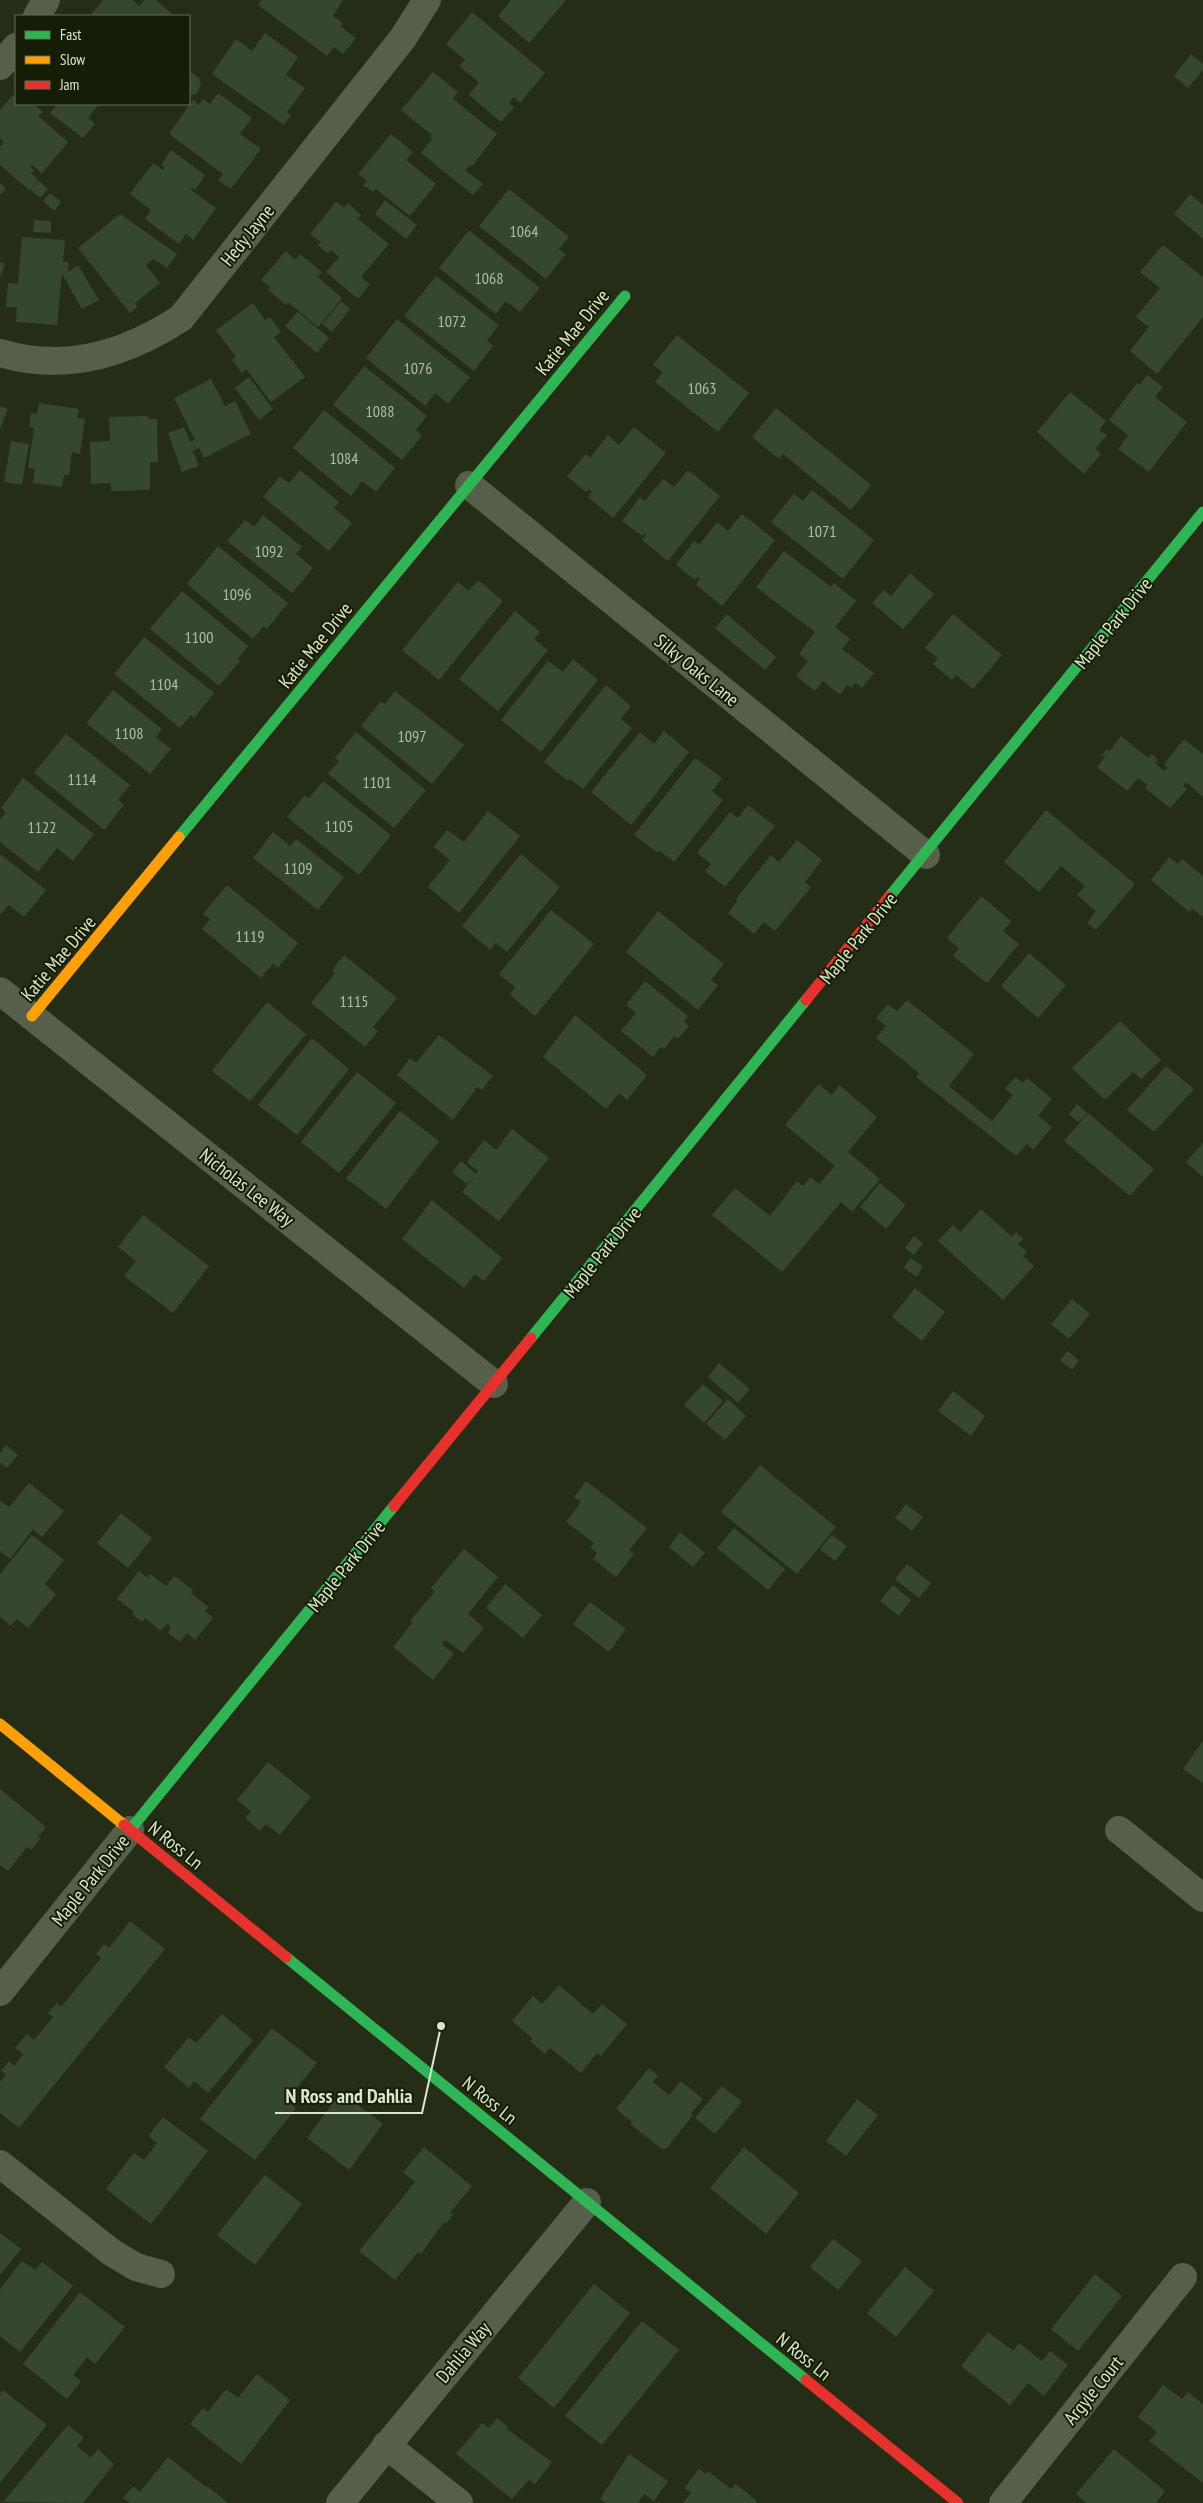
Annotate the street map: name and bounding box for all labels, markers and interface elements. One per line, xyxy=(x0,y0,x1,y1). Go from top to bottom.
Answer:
legend xyxy=(15,15,190,105)
text: Fast xyxy=(60,25,81,44)
text: Slow xyxy=(60,50,85,69)
text: Jam xyxy=(59,75,79,94)
street label: Hedy Jayne xyxy=(215,199,279,271)
house number: 1064 xyxy=(510,221,538,241)
house number: 1068 xyxy=(475,268,503,288)
street label: Katie Mae Drive xyxy=(530,284,614,380)
house number: 1072 xyxy=(438,311,466,331)
house number: 1076 xyxy=(404,358,432,378)
house number: 1063 xyxy=(688,378,716,398)
house number: 1088 xyxy=(366,401,394,421)
house number: 1084 xyxy=(330,448,358,468)
house number: 1071 xyxy=(808,521,836,541)
house number: 1092 xyxy=(255,541,283,561)
street label: Maple Park Drive xyxy=(1069,572,1157,674)
house number: 1096 xyxy=(223,584,251,604)
street label: Katie Mae Drive xyxy=(273,597,357,693)
house number: 1100 xyxy=(185,627,213,647)
street label: Silky Oaks Lane xyxy=(650,629,744,711)
house number: 1104 xyxy=(150,674,178,694)
house number: 1108 xyxy=(115,723,143,743)
house number: 1097 xyxy=(398,726,426,746)
house number: 1114 xyxy=(68,769,96,789)
house number: 1101 xyxy=(363,772,391,792)
house number: 1105 xyxy=(325,816,353,836)
house number: 1122 xyxy=(28,817,56,837)
house number: 1109 xyxy=(284,858,312,878)
street label: Maple Park Drive xyxy=(814,887,902,989)
street label: Katie Mae Drive xyxy=(15,910,101,1006)
house number: 1119 xyxy=(236,926,264,946)
house number: 1115 xyxy=(340,991,368,1011)
street label: Nicholas Lee Way xyxy=(195,1143,300,1232)
street label: Maple Park Drive xyxy=(558,1201,646,1303)
street label: Maple Park Drive xyxy=(302,1515,390,1617)
street label: N Ross Ln xyxy=(144,1816,208,1874)
street label: Maple Park Drive xyxy=(46,1829,134,1931)
street label: N Ross Ln xyxy=(458,2071,522,2129)
callout: N Ross and Dahlia xyxy=(275,2078,422,2113)
text: N Ross and Dahlia xyxy=(286,2083,412,2109)
street label: Dahlia Way xyxy=(430,2316,496,2388)
street label: N Ross Ln xyxy=(772,2327,836,2385)
street label: Argyle Court xyxy=(1058,2350,1128,2429)

